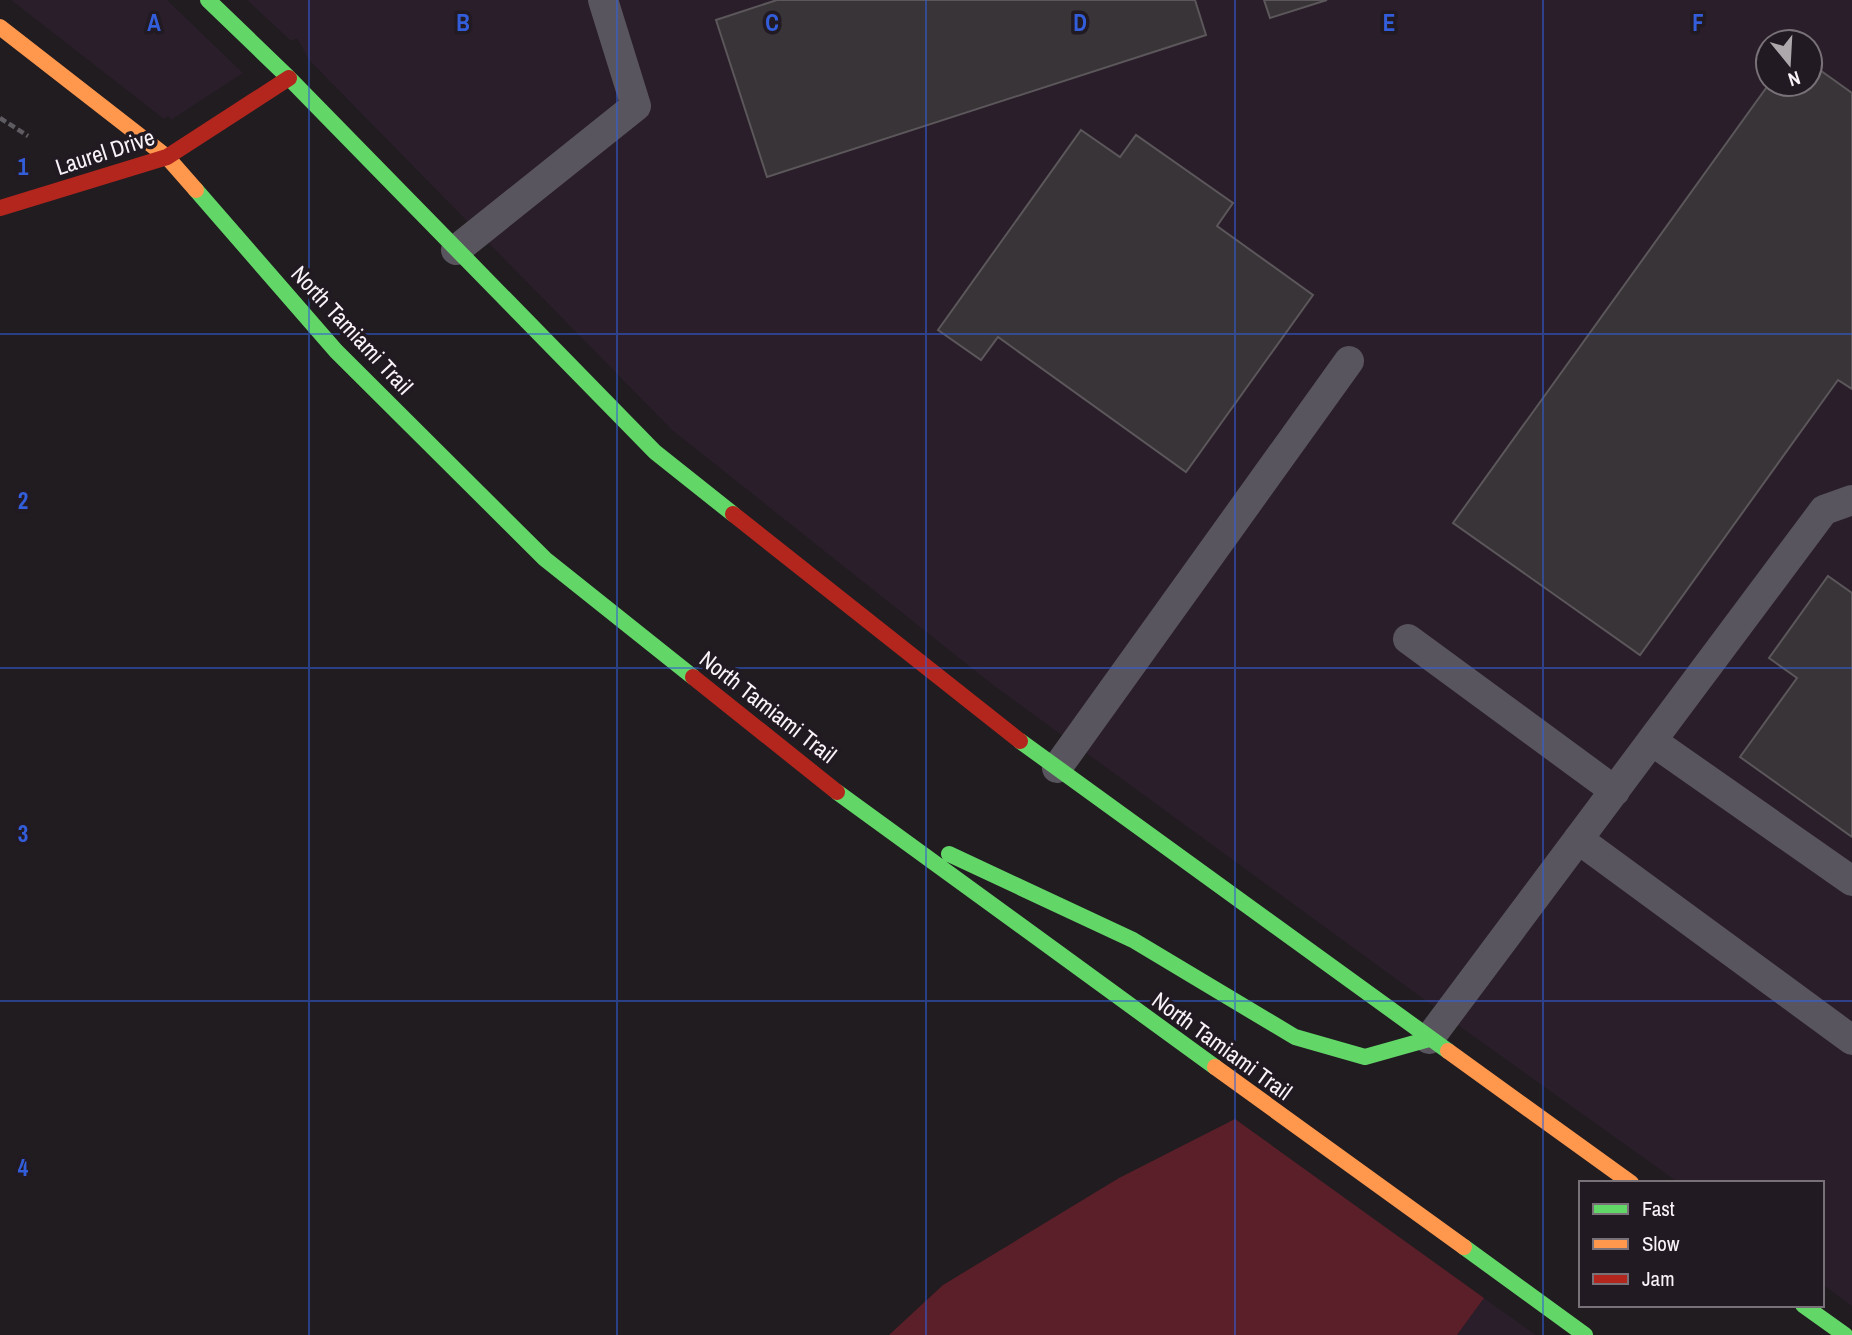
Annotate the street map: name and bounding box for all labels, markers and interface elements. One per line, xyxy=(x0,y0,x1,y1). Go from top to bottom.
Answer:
text: A xyxy=(147,7,161,38)
text: B xyxy=(456,7,470,38)
text: C xyxy=(765,7,779,38)
text: D xyxy=(1073,7,1087,38)
text: E xyxy=(1383,7,1395,38)
text: F xyxy=(1692,7,1704,38)
north arrow xyxy=(1754,28,1824,98)
text: N xyxy=(1785,65,1804,93)
street label: Laurel Drive xyxy=(51,121,158,182)
text: 1 xyxy=(18,151,29,182)
street label: North Tamiami Trail xyxy=(285,259,420,401)
text: 2 xyxy=(18,485,28,516)
street label: North Tamiami Trail xyxy=(693,643,843,770)
text: 3 xyxy=(18,818,28,849)
street label: North Tamiami Trail xyxy=(1146,984,1298,1107)
text: 4 xyxy=(18,1152,29,1183)
legend xyxy=(1579,1181,1824,1307)
text: Fast xyxy=(1642,1194,1675,1223)
text: Slow xyxy=(1642,1229,1680,1258)
text: Jam xyxy=(1642,1264,1675,1293)

